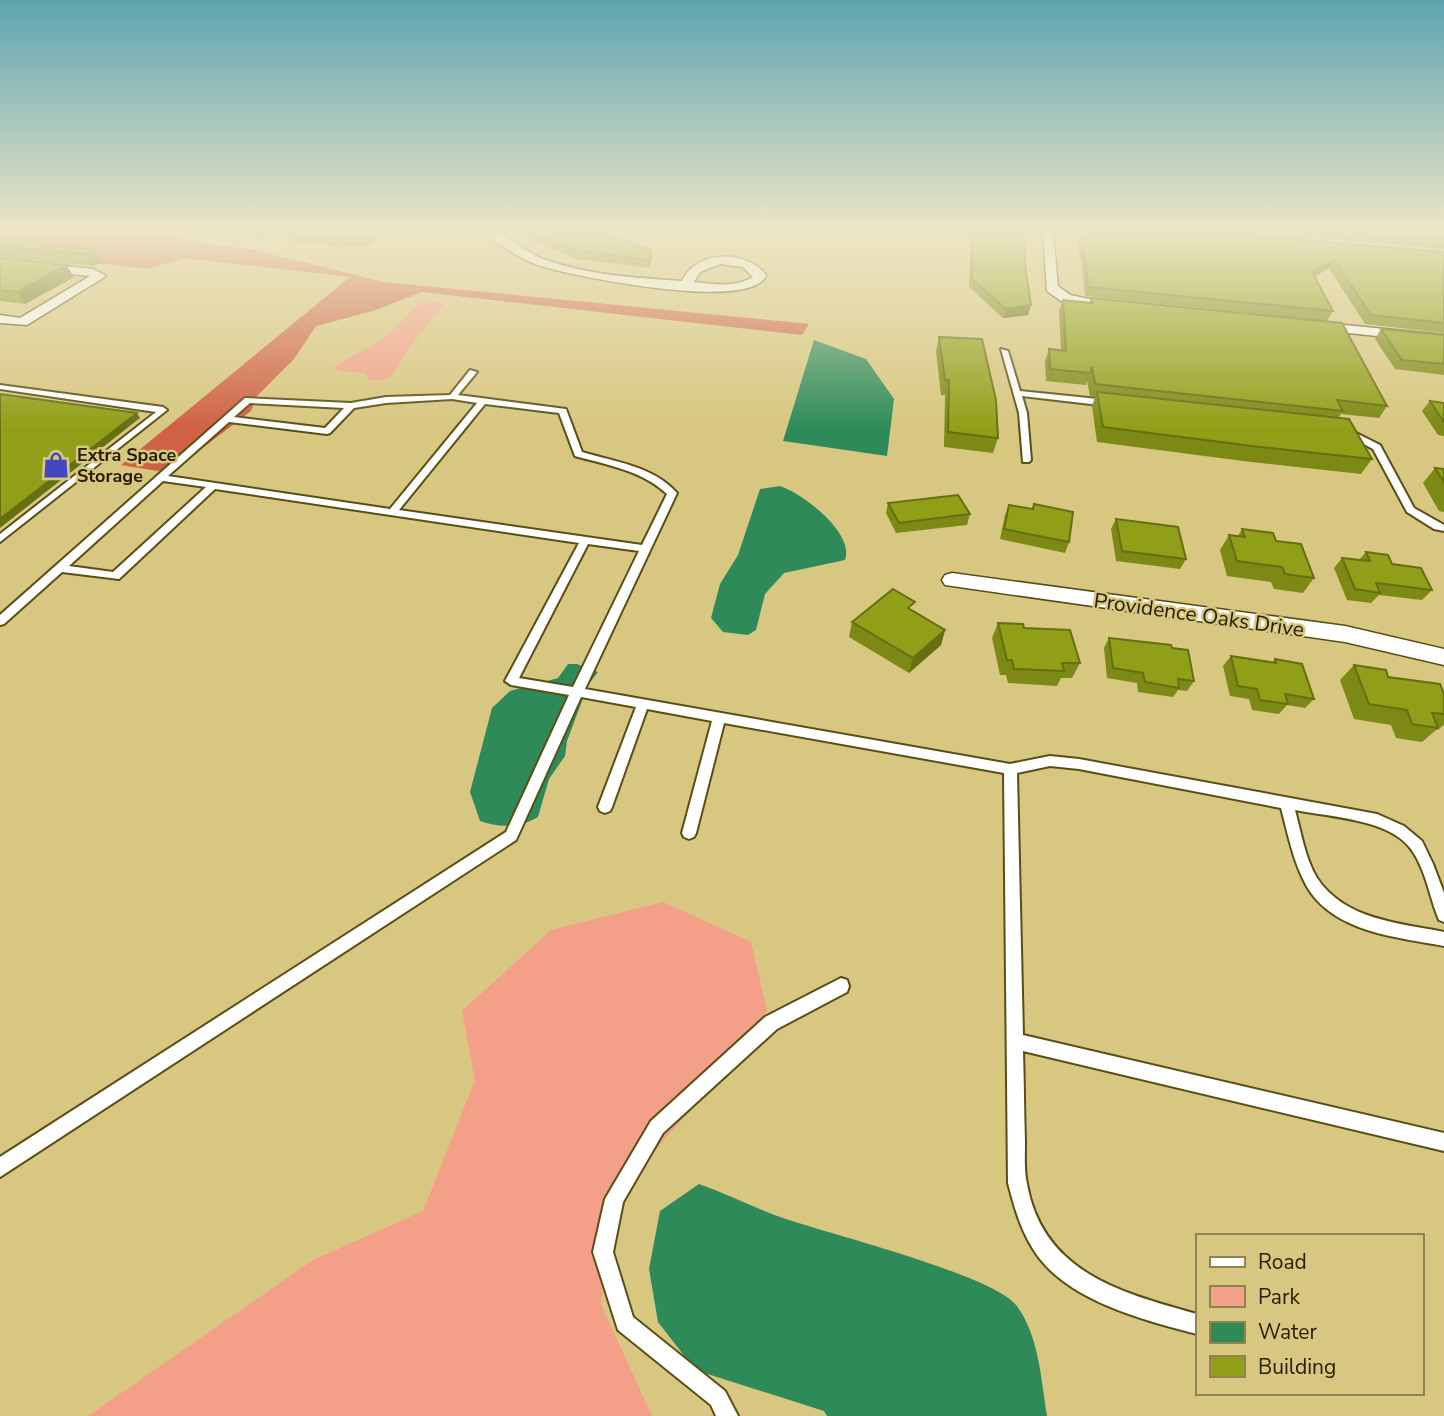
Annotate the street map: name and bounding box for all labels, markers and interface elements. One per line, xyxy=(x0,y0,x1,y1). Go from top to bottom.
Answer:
place label: Extra Space Storage xyxy=(77,443,176,488)
shop icon: Extra Space Storage xyxy=(41,450,71,480)
street label: Providence Oaks Drive xyxy=(1092,586,1306,644)
legend xyxy=(1196,1234,1423,1395)
text: Road xyxy=(1258,1248,1307,1276)
text: Park xyxy=(1258,1283,1300,1311)
text: Water xyxy=(1258,1318,1317,1346)
text: Building xyxy=(1258,1353,1336,1381)

